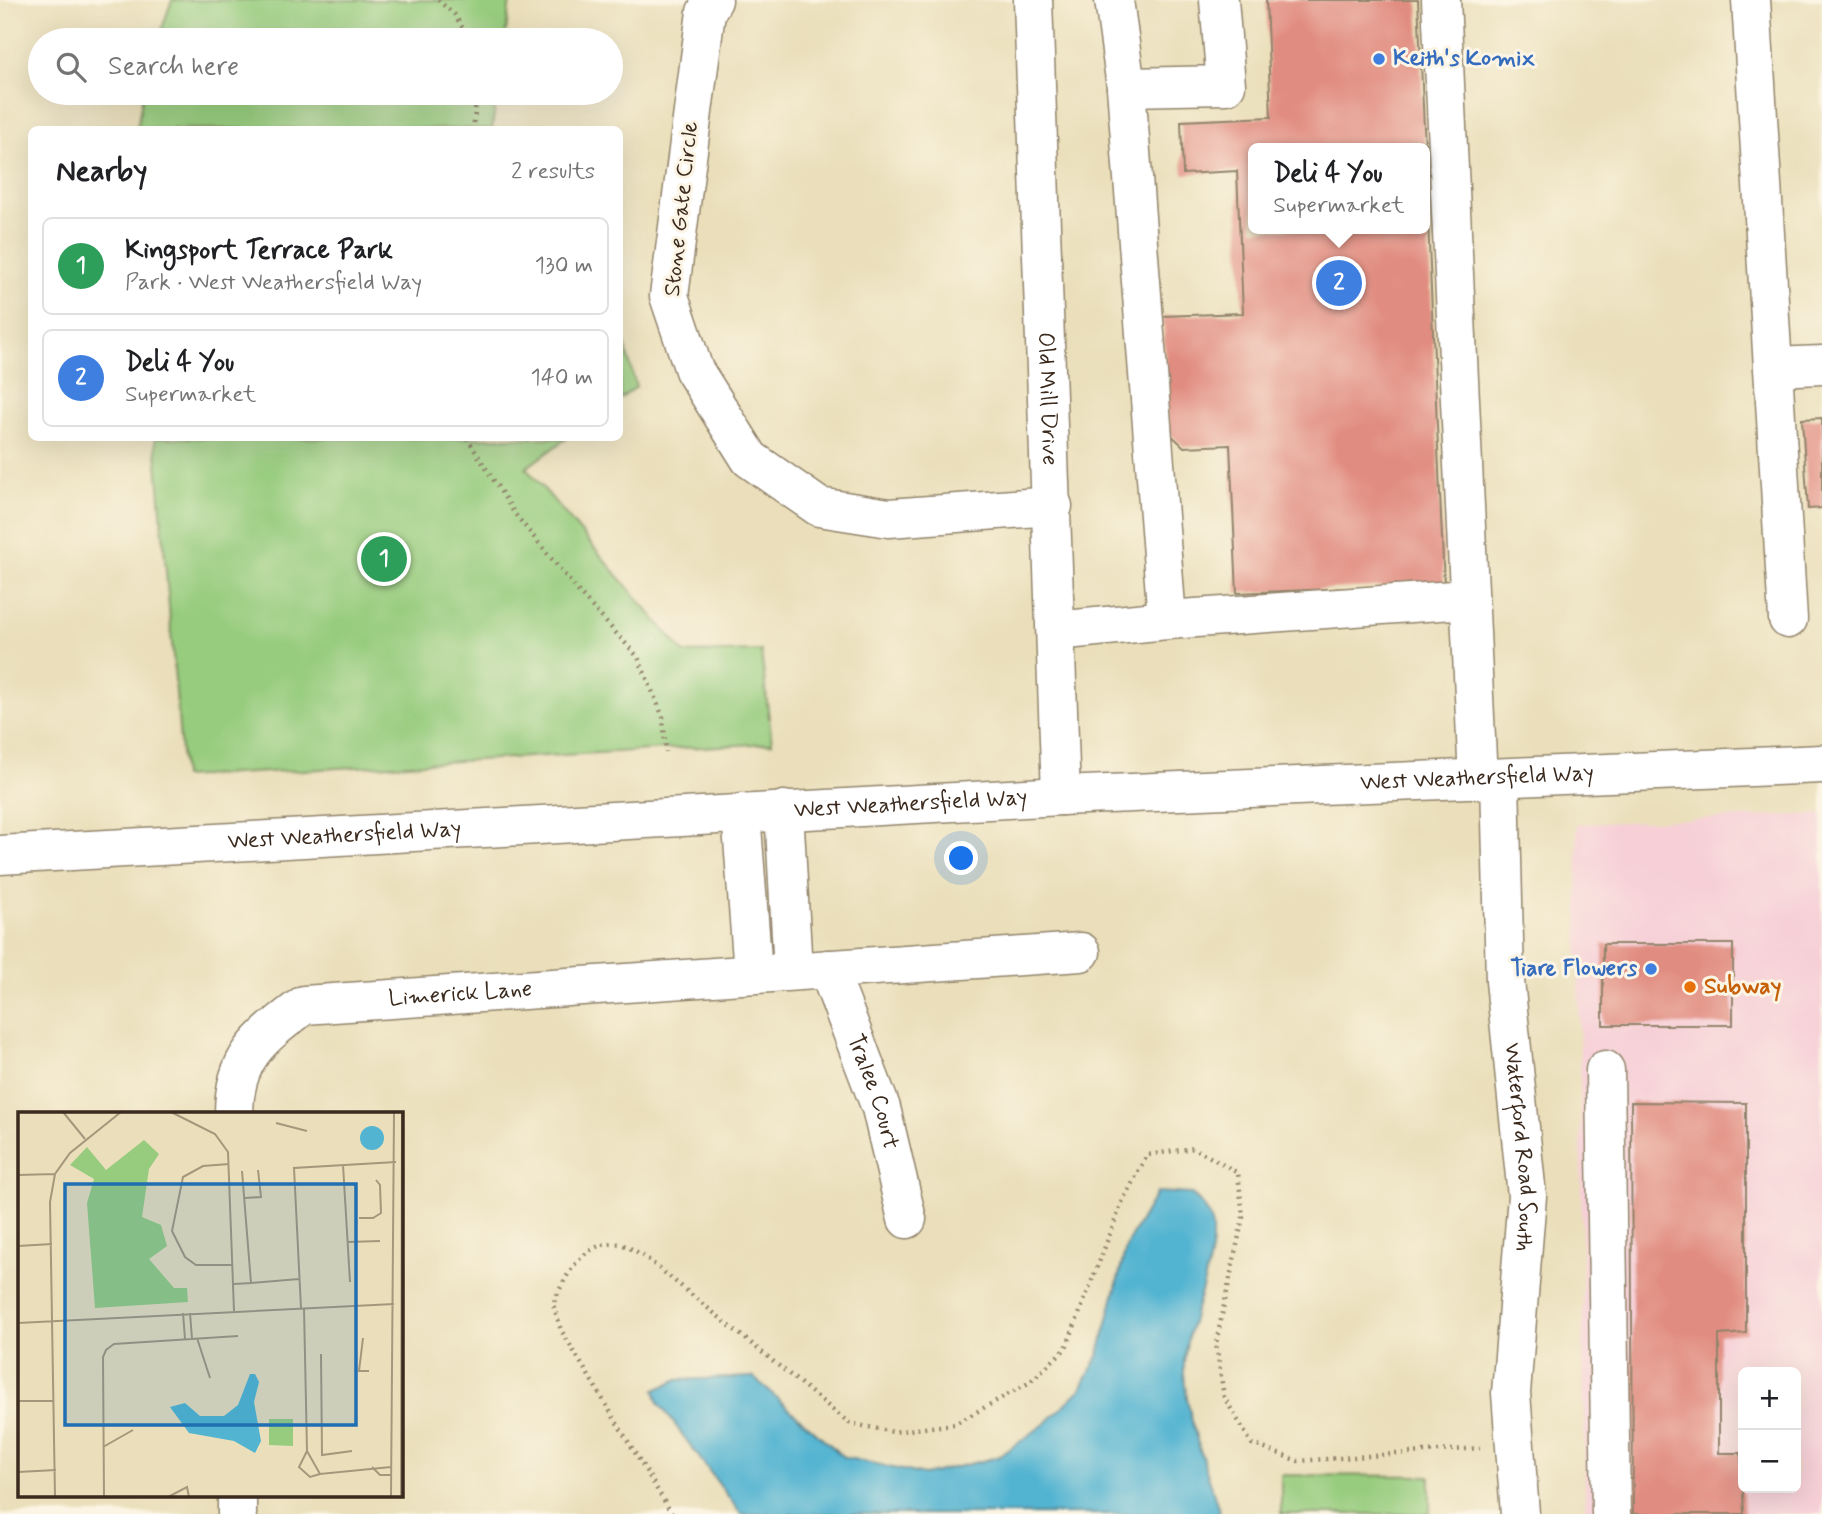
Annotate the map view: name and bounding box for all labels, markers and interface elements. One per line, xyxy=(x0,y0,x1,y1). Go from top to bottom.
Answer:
search box xyxy=(28,28,623,105)
place label: Keith's Komix xyxy=(1393,44,1535,74)
icon: search xyxy=(52,48,90,86)
text: Search here xyxy=(108,50,239,84)
marker: Keith's Komix xyxy=(1371,51,1387,67)
street label: Stone Gate Circle xyxy=(658,120,706,298)
popup xyxy=(1248,143,1430,234)
text: Nearby xyxy=(56,152,147,191)
text: 2 results xyxy=(511,157,595,187)
text: Deli 4 You xyxy=(1273,157,1383,191)
text: Supermarket xyxy=(1273,191,1405,221)
text: Kingsport Terrace Park xyxy=(125,234,393,268)
text: 1 xyxy=(76,251,86,281)
text: 130 m xyxy=(535,251,593,281)
pin: 2 xyxy=(1316,257,1362,309)
text: Park · West Weathersfield Way xyxy=(125,268,422,298)
street label: Old Mill Drive xyxy=(1030,332,1064,466)
text: Deli 4 You xyxy=(125,346,234,380)
text: 2 xyxy=(75,363,87,393)
text: 140 m xyxy=(530,363,593,393)
text: Supermarket xyxy=(125,380,256,410)
pin: 1 xyxy=(361,533,407,585)
street label: West Weathersfield Way xyxy=(1360,759,1594,798)
street label: West Weathersfield Way xyxy=(793,783,1028,826)
street label: West Weathersfield Way xyxy=(227,814,462,857)
your location xyxy=(944,841,978,875)
place label: Tiare Flowers xyxy=(1510,954,1638,984)
marker: Tiare Flowers xyxy=(1643,961,1659,977)
place label: Subway xyxy=(1704,972,1782,1002)
street label: Limerick Lane xyxy=(388,974,533,1014)
marker: Subway xyxy=(1682,979,1698,995)
street label: Tralee Court xyxy=(839,1030,905,1153)
street label: Waterford Road South xyxy=(1496,1041,1542,1253)
inset map xyxy=(18,1112,402,1496)
map controls xyxy=(1738,1367,1801,1493)
button: + xyxy=(1738,1367,1801,1430)
button: − xyxy=(1738,1430,1801,1493)

